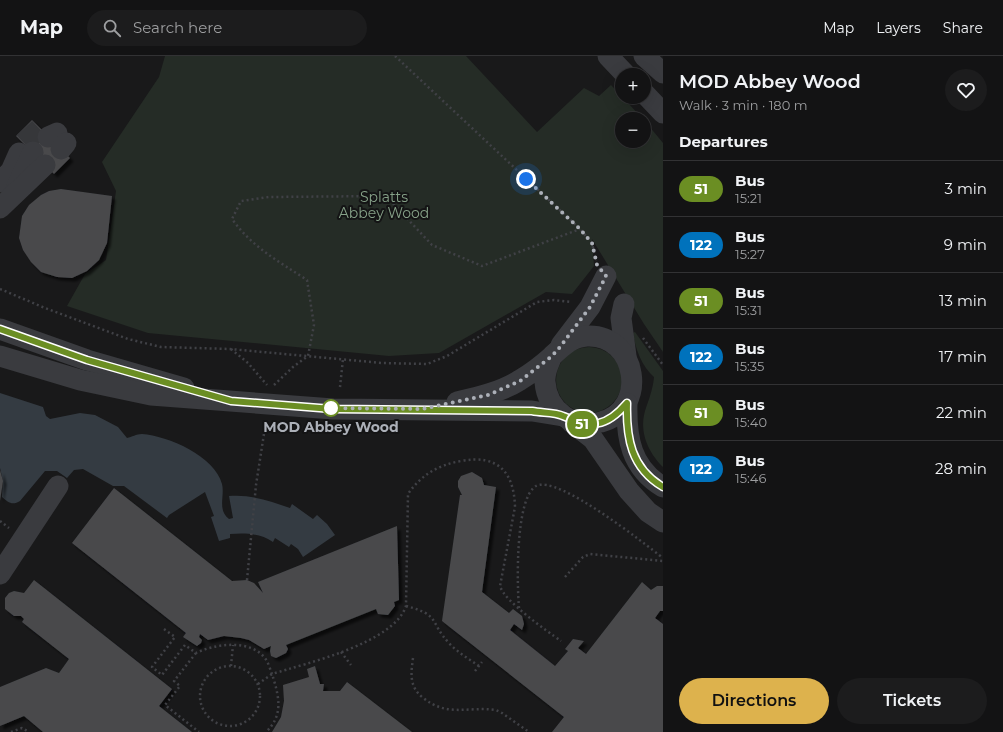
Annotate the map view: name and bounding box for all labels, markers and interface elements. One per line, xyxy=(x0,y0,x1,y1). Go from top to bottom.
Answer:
search box xyxy=(87,10,367,46)
text: Map xyxy=(20,16,63,39)
icon: search xyxy=(101,17,123,39)
text: Search here xyxy=(133,18,222,37)
text: Map xyxy=(823,19,854,37)
text: Layers xyxy=(876,19,921,37)
text: Share xyxy=(943,19,983,37)
map controls xyxy=(615,68,651,148)
button: + xyxy=(615,68,651,104)
button: heart xyxy=(945,69,987,111)
text: MOD Abbey Wood xyxy=(679,70,861,93)
text: Walk · 3 min · 180 m xyxy=(679,97,807,113)
button: − xyxy=(615,112,651,148)
text: Departures xyxy=(679,132,768,151)
your location xyxy=(516,169,536,189)
text: Bus xyxy=(735,171,765,190)
text: 3 min xyxy=(945,179,987,198)
text: 51 xyxy=(694,180,708,198)
park label: Splatts Abbey Wood xyxy=(339,188,429,222)
text: 15:21 xyxy=(735,190,762,206)
text: Bus xyxy=(735,227,765,246)
text: 9 min xyxy=(944,235,987,254)
text: 122 xyxy=(690,236,712,254)
text: 15:27 xyxy=(735,246,765,262)
text: Bus xyxy=(735,283,765,302)
text: 13 min xyxy=(939,291,987,310)
text: 51 xyxy=(694,292,708,310)
text: 15:31 xyxy=(735,302,762,318)
text: Bus xyxy=(735,339,765,358)
text: 17 min xyxy=(939,347,987,366)
text: 122 xyxy=(690,348,712,366)
text: 15:35 xyxy=(735,358,764,374)
text: Bus xyxy=(735,395,765,414)
marker: MOD Abbey Wood xyxy=(322,399,340,417)
text: 22 min xyxy=(936,403,987,422)
text: 51 xyxy=(694,404,708,422)
line badge: 51 xyxy=(564,411,600,437)
text: 15:40 xyxy=(735,414,767,430)
text: 51 xyxy=(575,415,589,433)
place label: MOD Abbey Wood xyxy=(263,418,399,436)
text: Bus xyxy=(735,451,765,470)
text: 28 min xyxy=(935,459,987,478)
text: 122 xyxy=(690,460,712,478)
text: 15:46 xyxy=(735,470,766,486)
button: Directions xyxy=(679,678,829,724)
button: Tickets xyxy=(837,678,987,724)

